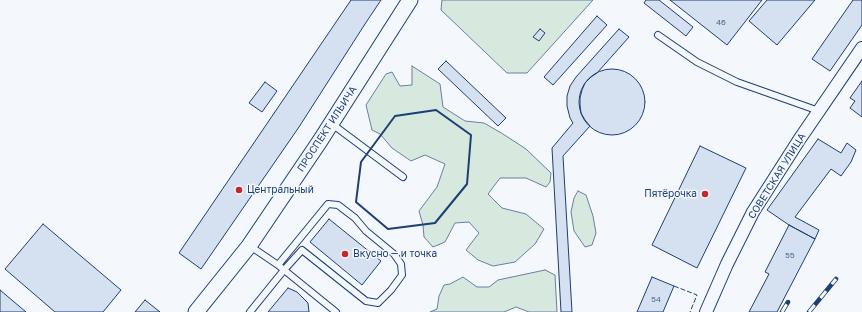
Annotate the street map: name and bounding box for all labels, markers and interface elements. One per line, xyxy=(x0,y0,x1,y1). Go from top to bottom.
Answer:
house number: 46 xyxy=(716,17,726,27)
street label: ПРОСПЕКТ ИЛЬИЧА xyxy=(295,84,359,174)
street label: СОВЕТСКАЯ УЛИЦА xyxy=(746,131,808,221)
place label: Центральный xyxy=(247,184,314,196)
marker: Центральный xyxy=(234,185,244,195)
place label: Пятёрочка xyxy=(644,188,697,200)
marker: Пятёрочка xyxy=(700,189,710,199)
place label: Вкусно — и точка xyxy=(353,248,437,260)
marker: Вкусно — и точка xyxy=(340,249,350,259)
house number: 55 xyxy=(785,250,795,260)
house number: 54 xyxy=(651,294,661,304)

